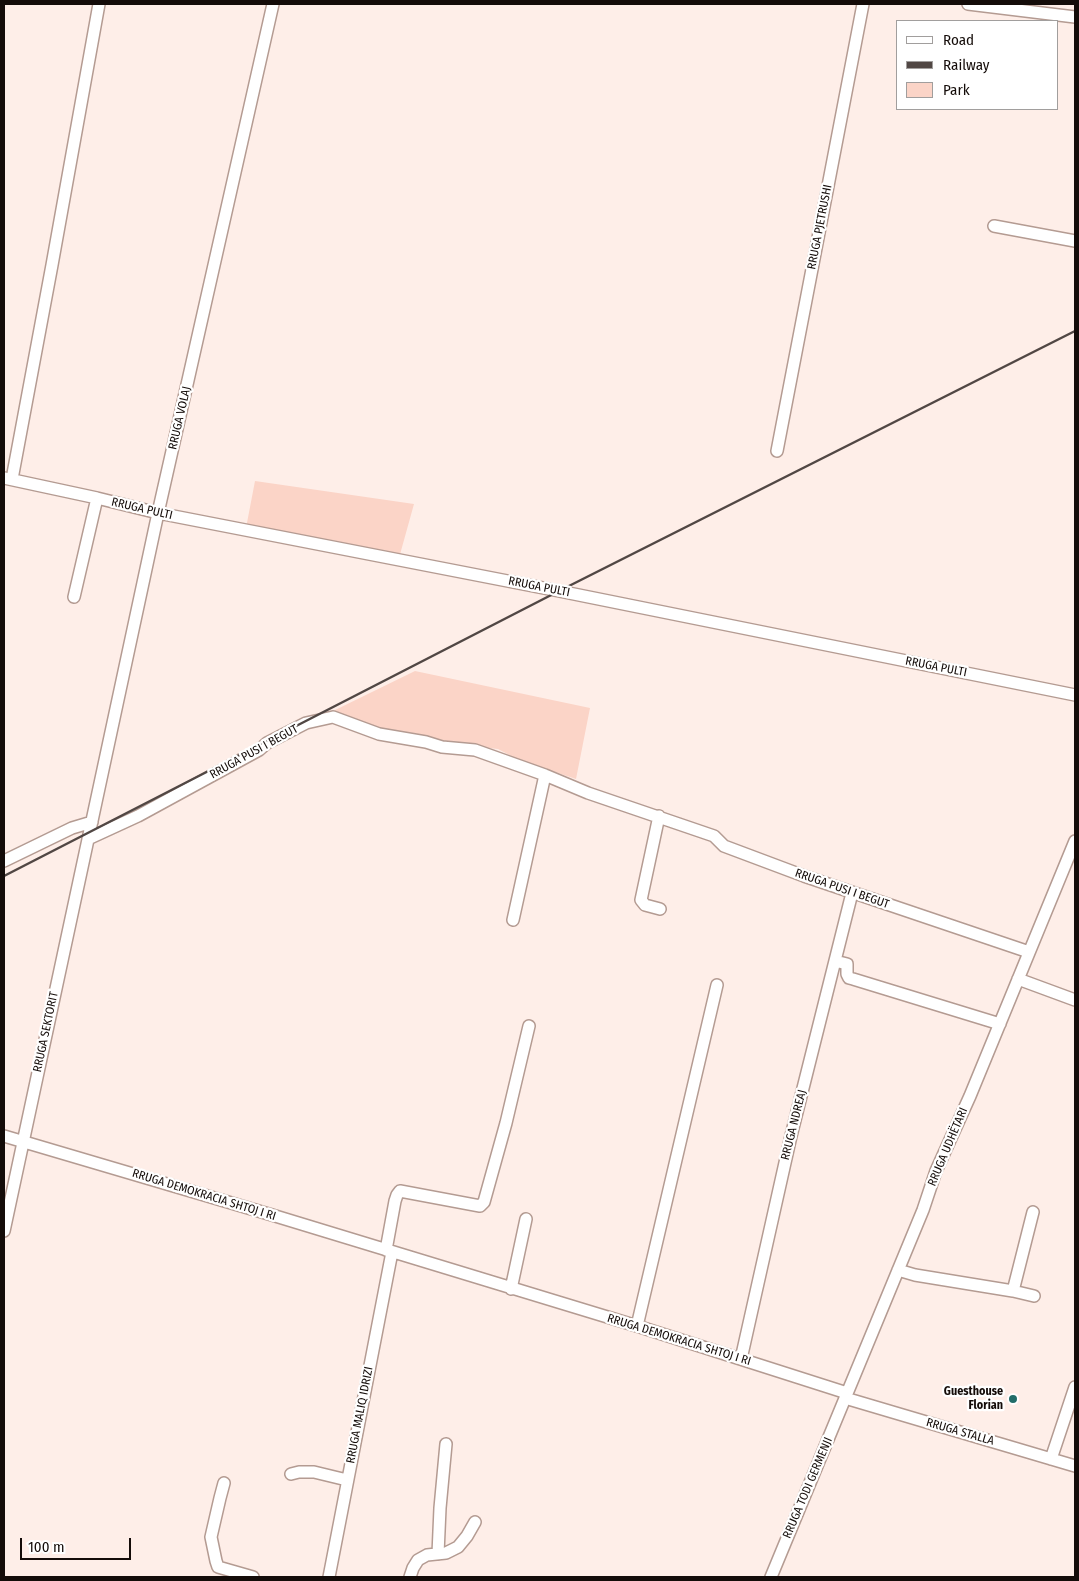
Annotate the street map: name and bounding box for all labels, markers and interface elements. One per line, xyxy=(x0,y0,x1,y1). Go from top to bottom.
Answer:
legend xyxy=(896,20,1059,110)
text: Road xyxy=(943,31,974,49)
text: Railway xyxy=(943,56,990,74)
text: Park xyxy=(943,81,970,99)
street label: RRUGA PJETRUSHI xyxy=(805,183,835,271)
street label: RRUGA VOLAJ xyxy=(166,385,194,451)
street label: RRUGA PULTI xyxy=(110,495,174,523)
street label: RRUGA PULTI xyxy=(507,574,571,600)
street label: RRUGA PULTI xyxy=(904,654,968,680)
street label: RRUGA PUSI I BEGUT xyxy=(207,722,301,782)
street label: RRUGA PUSI I BEGUT xyxy=(793,866,891,912)
street label: RRUGA SEKTORIT xyxy=(30,990,62,1074)
street label: RRUGA NDREAJ xyxy=(778,1088,810,1162)
street label: RRUGA UDHËTARI xyxy=(925,1106,971,1188)
street label: RRUGA DEMOKRACIA SHTOJ I RI xyxy=(130,1166,278,1224)
street label: RRUGA DEMOKRACIA SHTOJ I RI xyxy=(605,1311,753,1369)
street label: RRUGA MALIQ IDRIZI xyxy=(344,1365,376,1465)
place label: Guesthouse Florian xyxy=(944,1385,1003,1413)
marker: Guesthouse Florian xyxy=(1007,1393,1019,1405)
street label: RRUGA STALLA xyxy=(924,1415,996,1449)
street label: RRUGA TODI GERMENJI xyxy=(780,1435,836,1541)
scale bar xyxy=(22,1528,134,1560)
text: 100 m xyxy=(28,1538,65,1556)

